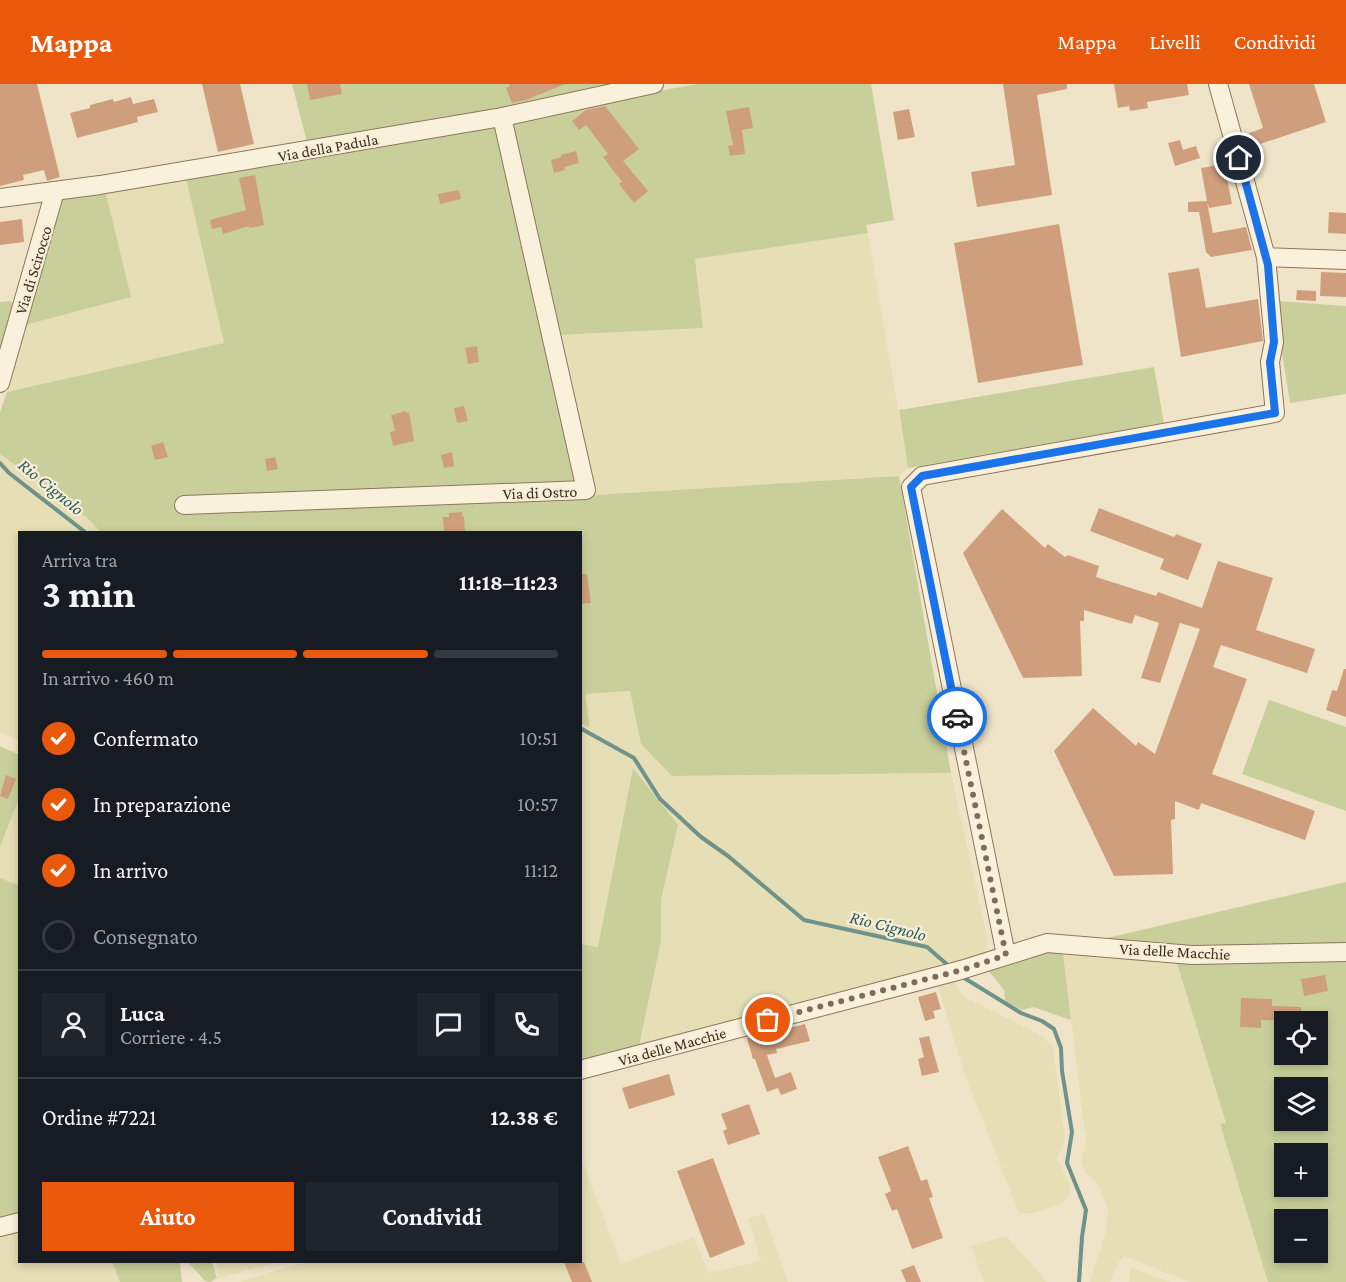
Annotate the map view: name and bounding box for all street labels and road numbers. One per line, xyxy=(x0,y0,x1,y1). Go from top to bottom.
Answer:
street label: Via della Padula xyxy=(277,130,380,165)
street label: Via di Scirocco xyxy=(12,224,55,316)
street label: Via di Ostro xyxy=(502,483,578,502)
street label: Via delle Macchie xyxy=(1119,940,1231,963)
street label: Via delle Macchie xyxy=(616,1024,728,1069)

